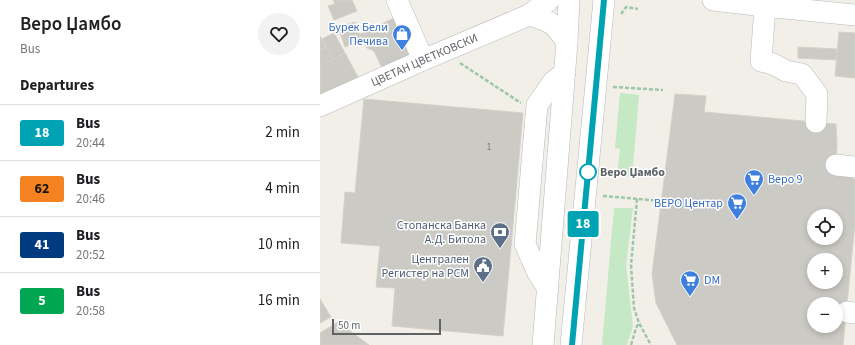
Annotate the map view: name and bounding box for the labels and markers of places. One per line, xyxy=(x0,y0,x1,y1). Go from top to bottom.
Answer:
place label: Бурек Бели Печива xyxy=(329,19,388,50)
shop icon: Бурек Бели Печива xyxy=(391,23,413,51)
marker: Веро Џамбо xyxy=(579,163,597,181)
place label: Веро Џамбо xyxy=(600,164,665,181)
supermarket icon: Веро 9 xyxy=(743,168,765,196)
place label: Веро 9 xyxy=(768,171,803,188)
supermarket icon: ВЕРО Центар xyxy=(726,192,748,220)
place label: ВЕРО Центар xyxy=(654,195,723,212)
place label: Стопанска Банка А.Д. Битола xyxy=(397,217,486,248)
bank icon: Стопанска Банка А.Д. Битола xyxy=(489,221,511,249)
place label: Централен Регистер на РСМ xyxy=(382,251,469,282)
public building icon: Централен Регистер на РСМ xyxy=(472,255,494,283)
supermarket icon: DM xyxy=(679,269,701,297)
place label: DM xyxy=(704,272,720,289)

